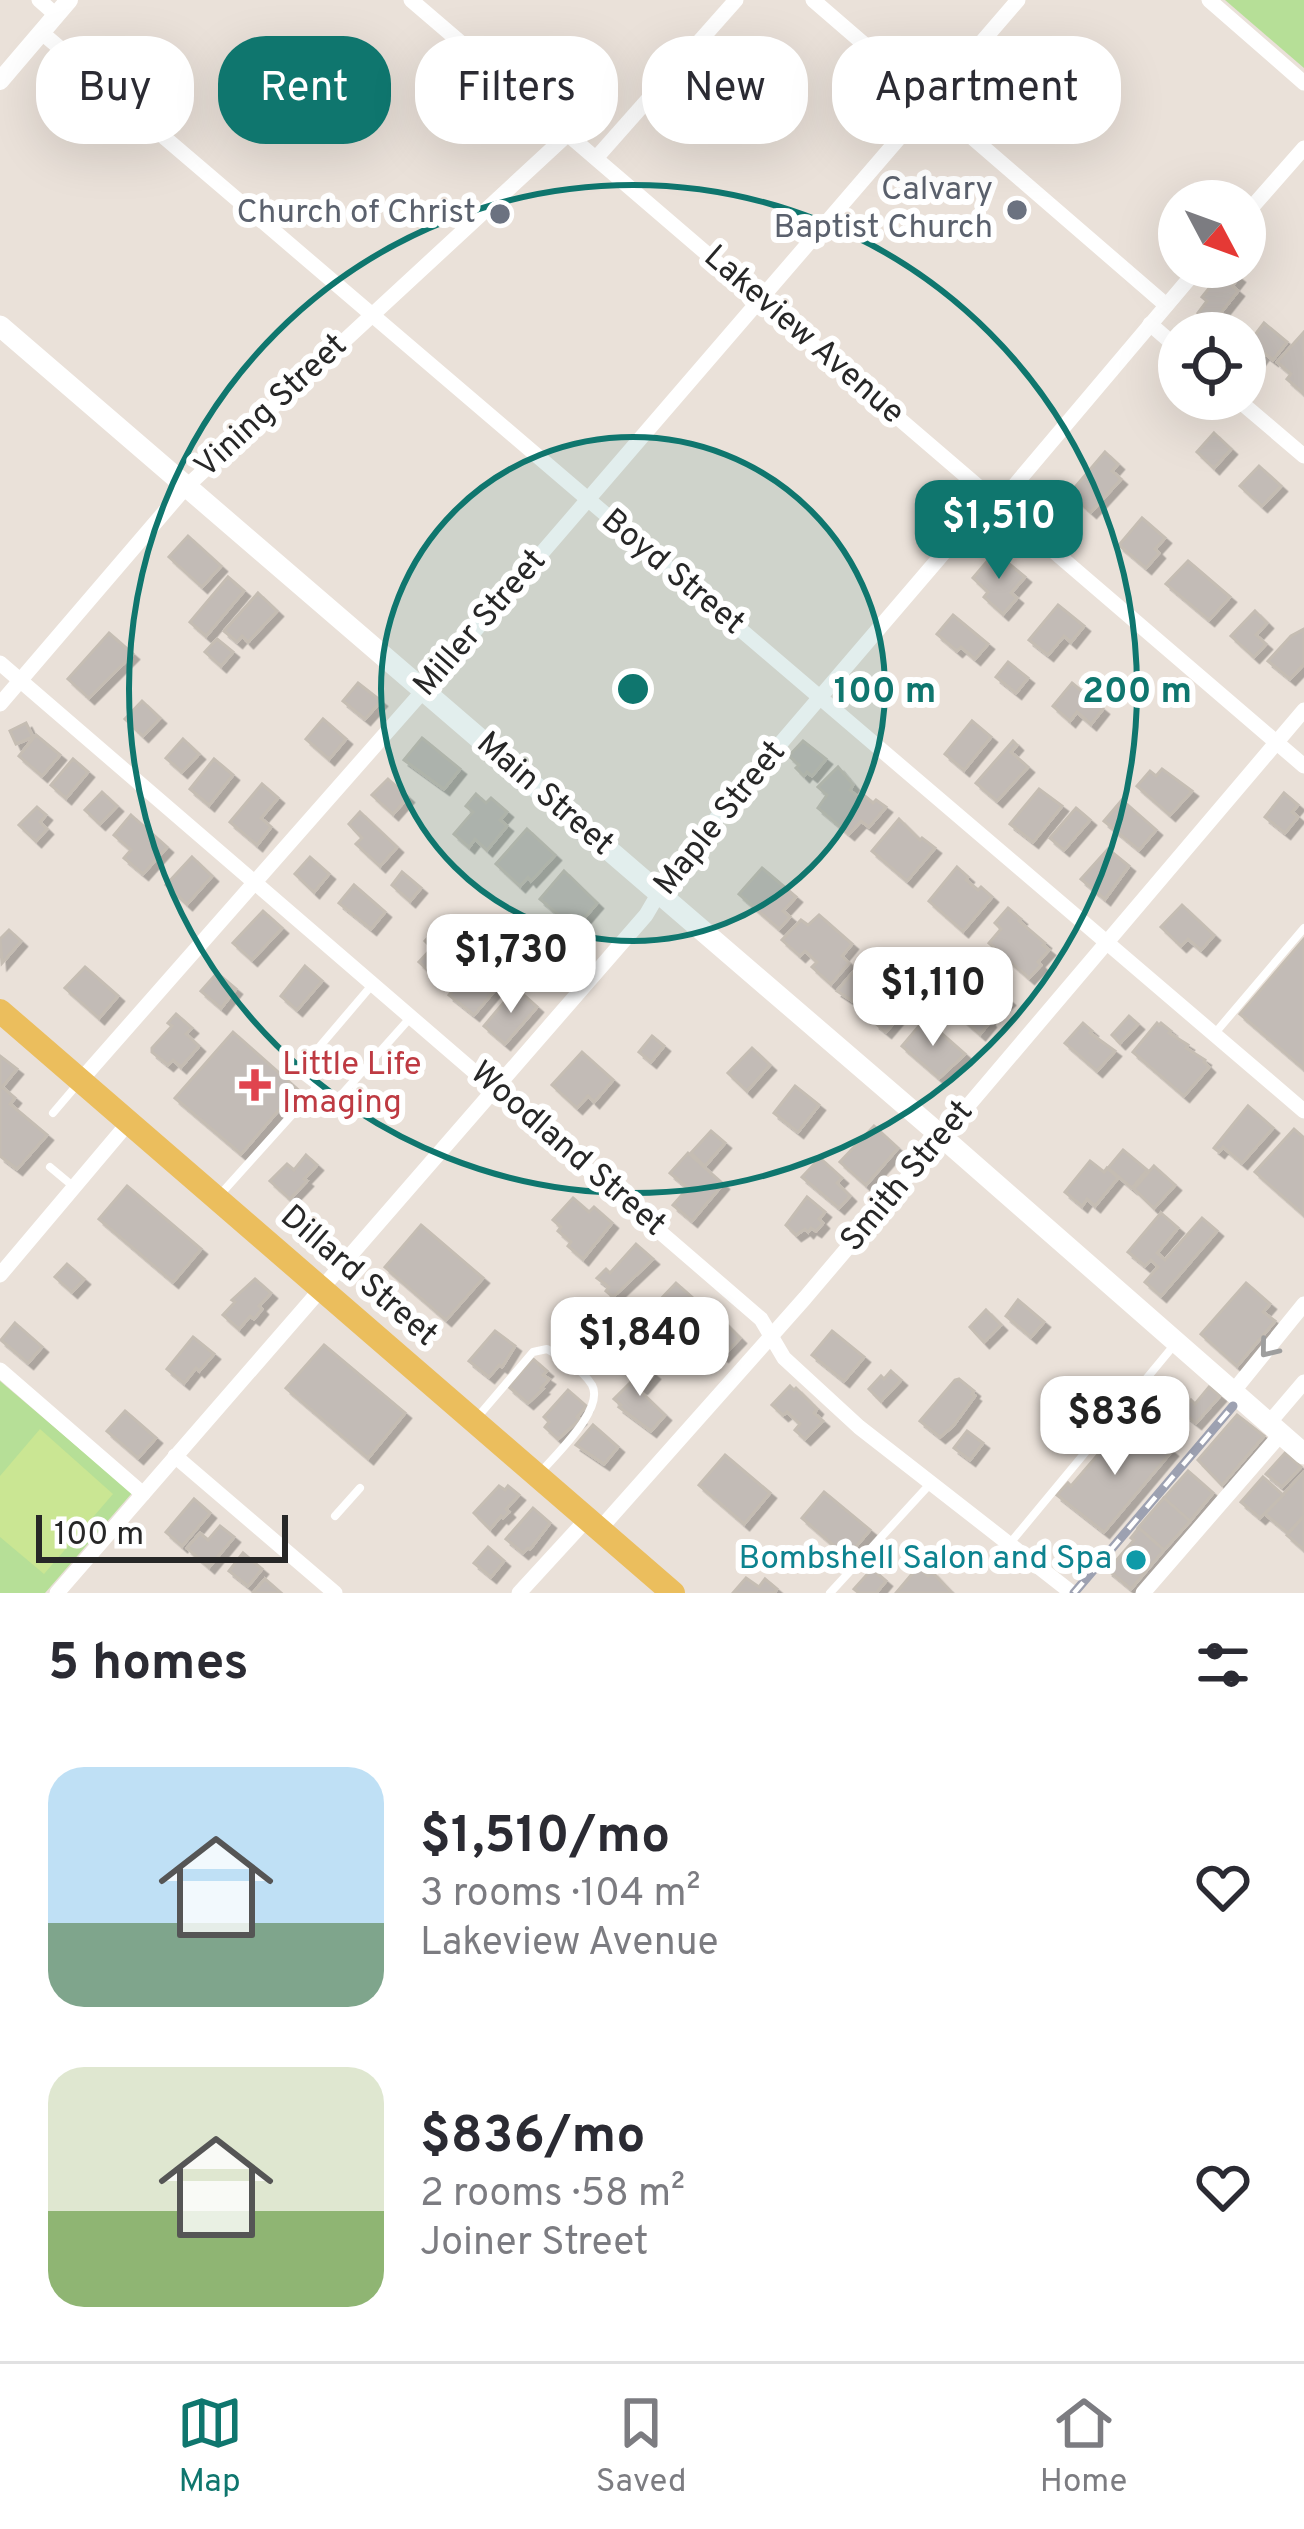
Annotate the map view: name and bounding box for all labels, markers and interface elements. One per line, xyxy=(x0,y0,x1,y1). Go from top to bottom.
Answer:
chip: Buy xyxy=(36,36,194,144)
chip: Rent xyxy=(218,36,391,144)
chip: Filters xyxy=(415,36,618,144)
chip: New xyxy=(642,36,808,144)
chip: Apartment xyxy=(832,36,1121,144)
place label: Calvary Baptist Church xyxy=(774,170,993,250)
north arrow xyxy=(1158,180,1266,288)
map controls xyxy=(1158,180,1266,420)
place label: Church of Christ xyxy=(237,193,476,235)
marker: Calvary Baptist Church xyxy=(1004,197,1030,223)
marker: Church of Christ xyxy=(487,201,513,227)
street label: Lakeview Avenue xyxy=(694,237,912,435)
button: locate xyxy=(1158,312,1266,420)
street label: Vining Street xyxy=(187,326,357,488)
pin: $1,510 xyxy=(901,480,1097,582)
text: $1,510 xyxy=(942,494,1056,543)
street label: Boyd Street xyxy=(592,501,752,645)
street label: Miller Street xyxy=(406,542,556,706)
centre of rings xyxy=(612,668,654,710)
text: 100 m xyxy=(834,670,936,716)
text: 200 m xyxy=(1082,670,1192,716)
street label: Main Street xyxy=(467,724,621,866)
street label: Maple Street xyxy=(646,733,796,905)
pin: $1,730 xyxy=(413,914,609,1016)
text: $1,730 xyxy=(454,928,568,977)
pin: $1,110 xyxy=(835,947,1031,1049)
text: $1,110 xyxy=(880,961,986,1010)
place label: Little Life Imaging xyxy=(282,1045,422,1125)
street label: Woodland Street xyxy=(460,1053,674,1247)
marker: Little Life Imaging xyxy=(239,1069,271,1101)
street label: Smith Street xyxy=(832,1093,984,1261)
street label: Dillard Street xyxy=(271,1197,445,1357)
pin: $1,840 xyxy=(542,1297,738,1399)
text: $1,840 xyxy=(578,1311,702,1360)
one-way arrow xyxy=(1261,1335,1282,1357)
pin: $836 xyxy=(1044,1376,1186,1478)
text: $836 xyxy=(1067,1390,1163,1439)
scale bar xyxy=(36,1509,288,1562)
text: 100 m xyxy=(54,1515,144,1557)
place label: Bombshell Salon and Spa xyxy=(739,1539,1112,1581)
marker: Bombshell Salon and Spa xyxy=(1123,1547,1149,1573)
icon: filters xyxy=(1190,1632,1256,1698)
text: 5 homes xyxy=(48,1633,249,1698)
text: $1,510/mo xyxy=(420,1806,670,1871)
icon: home xyxy=(144,1815,288,1959)
icon: heart xyxy=(1190,1854,1256,1920)
text: 3 rooms · 104 m² xyxy=(420,1871,701,1920)
text: Lakeview Avenue xyxy=(420,1920,718,1969)
text: $836/mo xyxy=(420,2106,645,2171)
icon: home xyxy=(144,2115,288,2259)
icon: heart xyxy=(1190,2154,1256,2220)
text: 2 rooms · 58 m² xyxy=(420,2171,685,2220)
text: Joiner Street xyxy=(420,2220,649,2269)
tab: Map xyxy=(177,2390,243,2504)
tab: Saved xyxy=(596,2390,687,2504)
tab: Home xyxy=(1040,2390,1127,2504)

